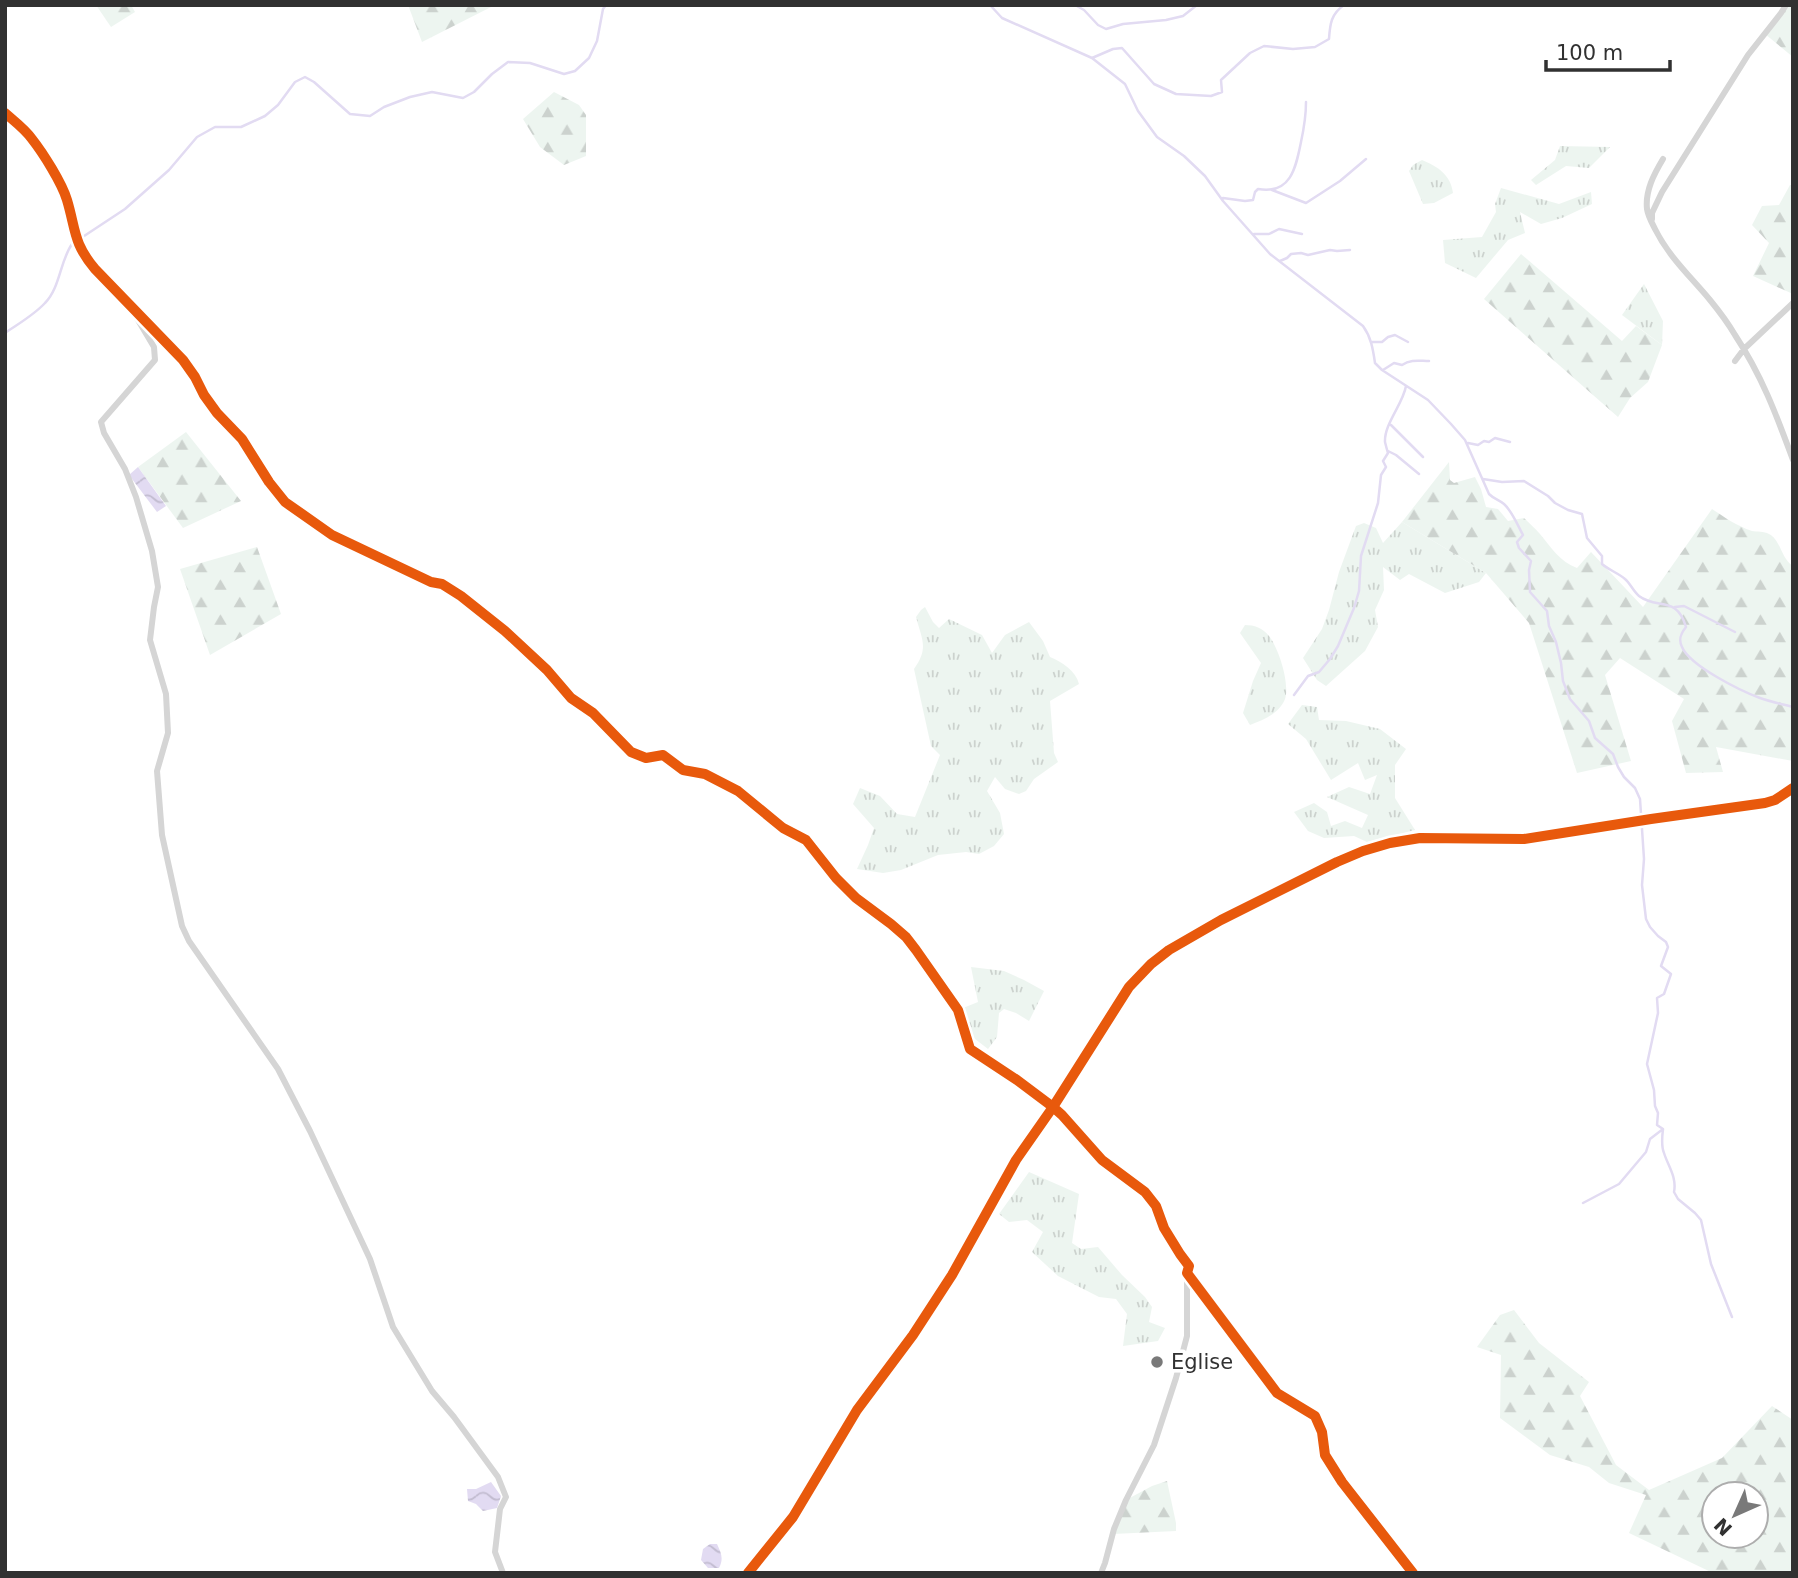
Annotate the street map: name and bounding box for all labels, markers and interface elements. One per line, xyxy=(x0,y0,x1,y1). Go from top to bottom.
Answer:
scale bar xyxy=(1546,28,1670,72)
text: 100 m xyxy=(1556,41,1623,65)
place label: Eglise xyxy=(1171,1350,1233,1374)
marker: Eglise xyxy=(1149,1354,1165,1370)
north arrow xyxy=(1700,1480,1770,1550)
text: N xyxy=(1710,1514,1736,1540)

